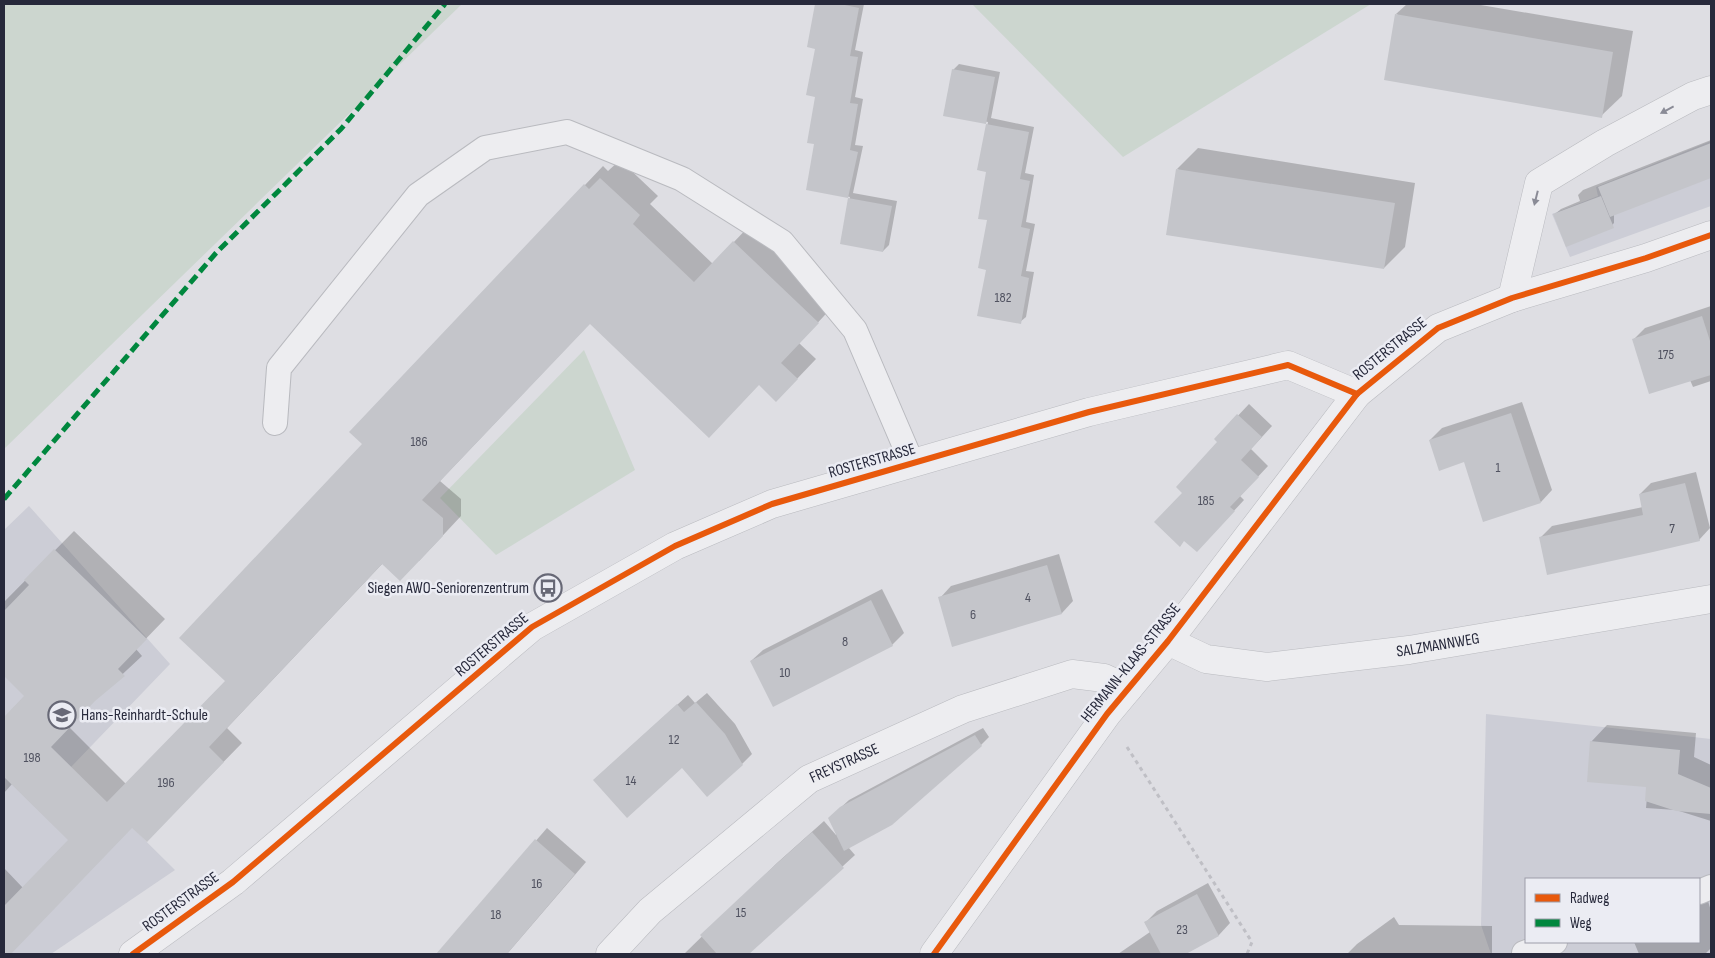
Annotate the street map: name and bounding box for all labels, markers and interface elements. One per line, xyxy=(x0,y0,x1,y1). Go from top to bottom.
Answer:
one-way arrow xyxy=(1660,106,1674,114)
one-way arrow xyxy=(1532,191,1540,206)
house number: 182 xyxy=(995,289,1012,306)
street label: ROSTERSTRASSE xyxy=(1349,313,1431,385)
house number: 175 xyxy=(1658,346,1674,363)
house number: 186 xyxy=(410,433,428,450)
street label: ROSTERSTRASSE xyxy=(826,440,918,482)
house number: 1 xyxy=(1496,459,1501,476)
house number: 185 xyxy=(1198,492,1215,509)
house number: 7 xyxy=(1669,520,1675,537)
bus stop icon: Siegen AWO-Seniorenzentrum xyxy=(533,573,563,603)
place label: Siegen AWO-Seniorenzentrum xyxy=(367,579,529,598)
house number: 4 xyxy=(1025,589,1031,606)
street label: HERMANN-KLAAS-STRASSE xyxy=(1077,600,1185,726)
house number: 6 xyxy=(970,606,976,623)
street label: ROSTERSTRASSE xyxy=(452,609,532,681)
street label: SALZMANNWEG xyxy=(1395,629,1481,661)
house number: 8 xyxy=(842,633,848,650)
house number: 10 xyxy=(779,664,791,681)
school or university icon: Hans-Reinhardt-Schule xyxy=(47,700,77,730)
place label: Hans-Reinhardt-Schule xyxy=(81,706,208,725)
house number: 12 xyxy=(669,731,680,748)
street label: FREYSTRASSE xyxy=(806,739,882,787)
house number: 198 xyxy=(23,749,41,766)
house number: 14 xyxy=(626,772,637,789)
house number: 196 xyxy=(157,774,175,791)
street label: ROSTERSTRASSE xyxy=(139,868,223,936)
house number: 16 xyxy=(531,875,543,892)
legend xyxy=(1525,878,1700,943)
text: Radweg xyxy=(1570,889,1609,908)
house number: 15 xyxy=(736,904,747,921)
house number: 18 xyxy=(490,906,502,923)
text: Weg xyxy=(1570,914,1592,933)
house number: 23 xyxy=(1176,921,1188,938)

